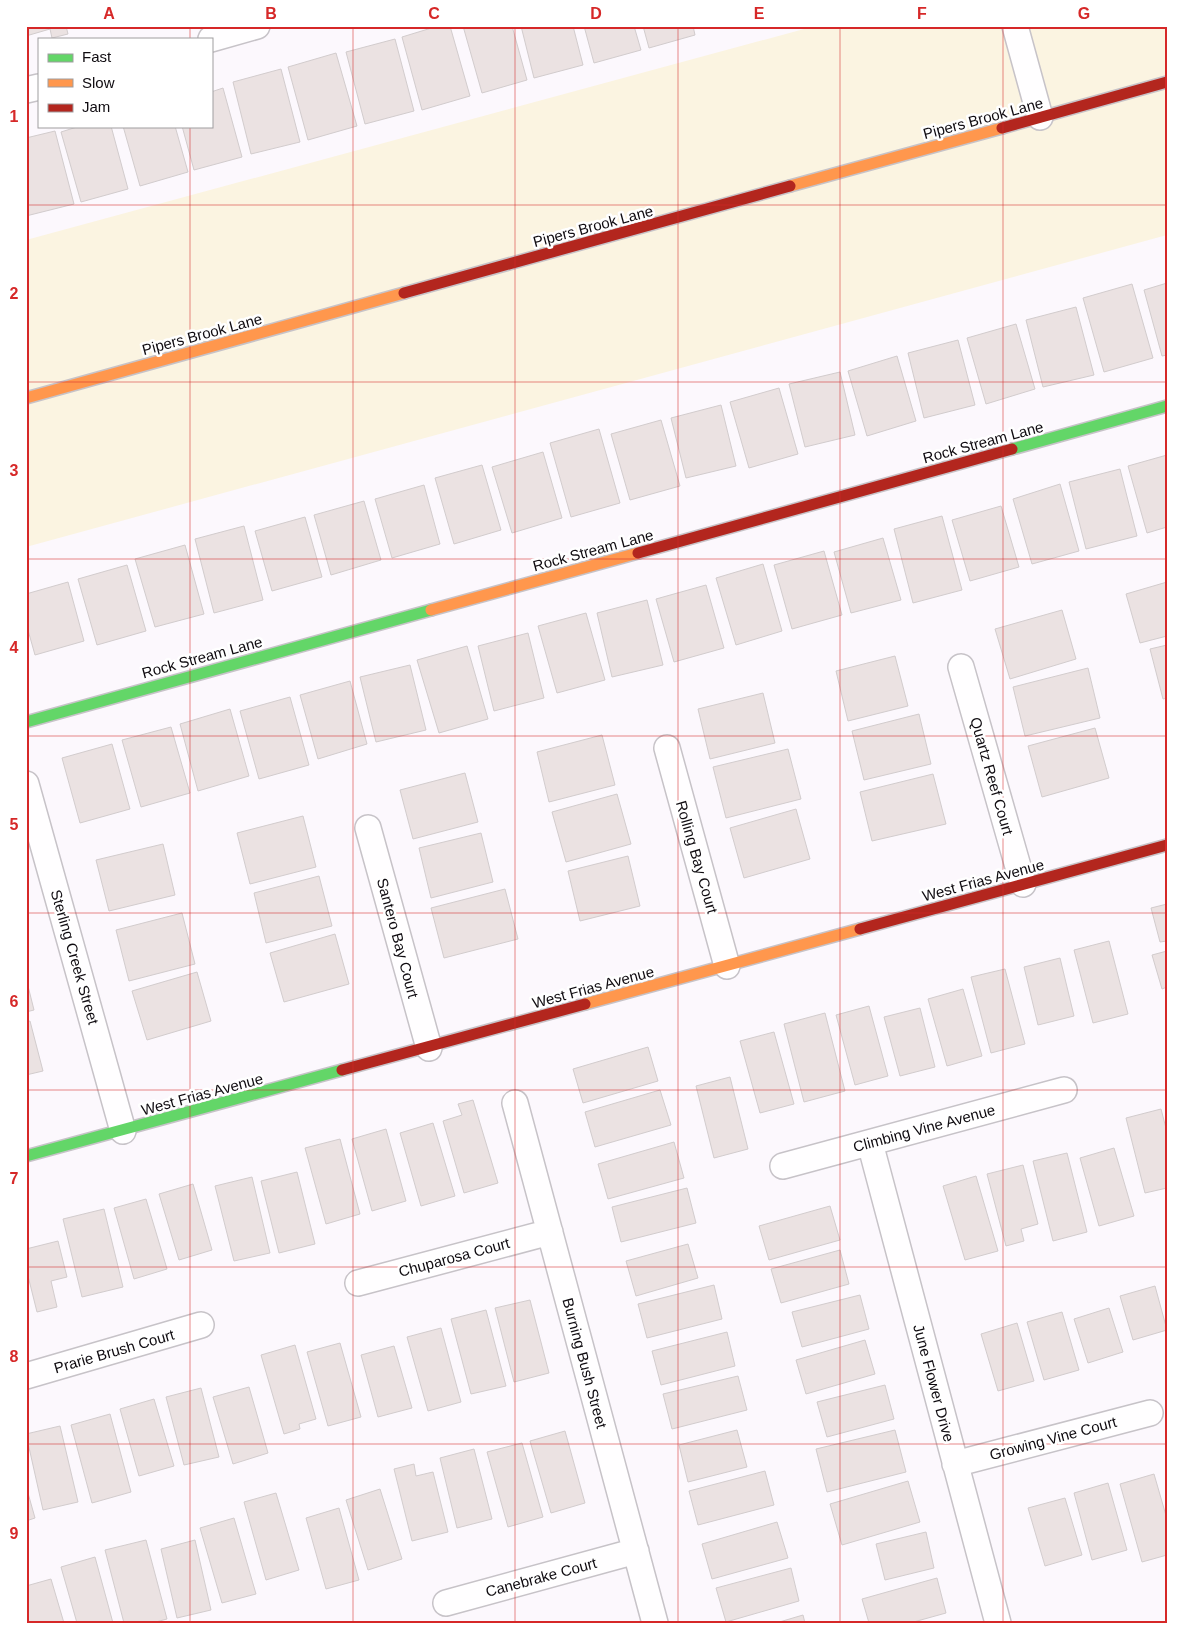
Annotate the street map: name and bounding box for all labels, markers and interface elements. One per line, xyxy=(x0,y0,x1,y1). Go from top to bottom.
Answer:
text: A xyxy=(103,5,115,22)
text: B xyxy=(265,5,277,22)
text: C xyxy=(428,5,440,22)
text: D xyxy=(590,5,602,22)
text: E xyxy=(754,5,765,22)
text: F xyxy=(917,5,927,22)
text: G xyxy=(1078,5,1090,22)
legend xyxy=(38,38,212,128)
text: Fast xyxy=(82,48,112,65)
text: Slow xyxy=(82,74,115,91)
street label: Pipers Brook Lane xyxy=(921,94,1045,142)
text: Jam xyxy=(82,98,110,115)
text: 1 xyxy=(10,108,19,125)
street label: Pipers Brook Lane xyxy=(531,202,655,250)
text: 2 xyxy=(10,285,19,302)
street label: Pipers Brook Lane xyxy=(140,310,264,358)
street label: Rock Stream Lane xyxy=(921,418,1045,466)
text: 3 xyxy=(10,462,19,479)
street label: Rock Stream Lane xyxy=(531,526,655,574)
street label: Rock Stream Lane xyxy=(140,633,264,681)
text: 4 xyxy=(10,639,19,656)
street label: Quartz Reef Court xyxy=(967,715,1017,838)
street label: Rolling Bay Court xyxy=(673,799,721,916)
text: 5 xyxy=(10,816,19,833)
street label: West Frias Avenue xyxy=(920,856,1046,904)
street label: Santero Bay Court xyxy=(374,876,422,1001)
street label: Sterling Creek Street xyxy=(48,888,103,1027)
street label: West Frias Avenue xyxy=(530,963,656,1011)
text: 6 xyxy=(10,993,19,1010)
street label: West Frias Avenue xyxy=(139,1070,265,1118)
street label: Climbing Vine Avenue xyxy=(851,1101,997,1155)
text: 7 xyxy=(10,1170,19,1187)
street label: Chuparosa Court xyxy=(397,1234,512,1280)
street label: Burning Bush Street xyxy=(559,1296,611,1431)
street label: June Flower Drive xyxy=(910,1322,958,1444)
street label: Prarie Brush Court xyxy=(52,1325,177,1376)
text: 8 xyxy=(10,1348,19,1365)
street label: Growing Vine Court xyxy=(988,1413,1119,1463)
text: 9 xyxy=(10,1525,19,1542)
street label: Canebrake Court xyxy=(484,1554,599,1600)

